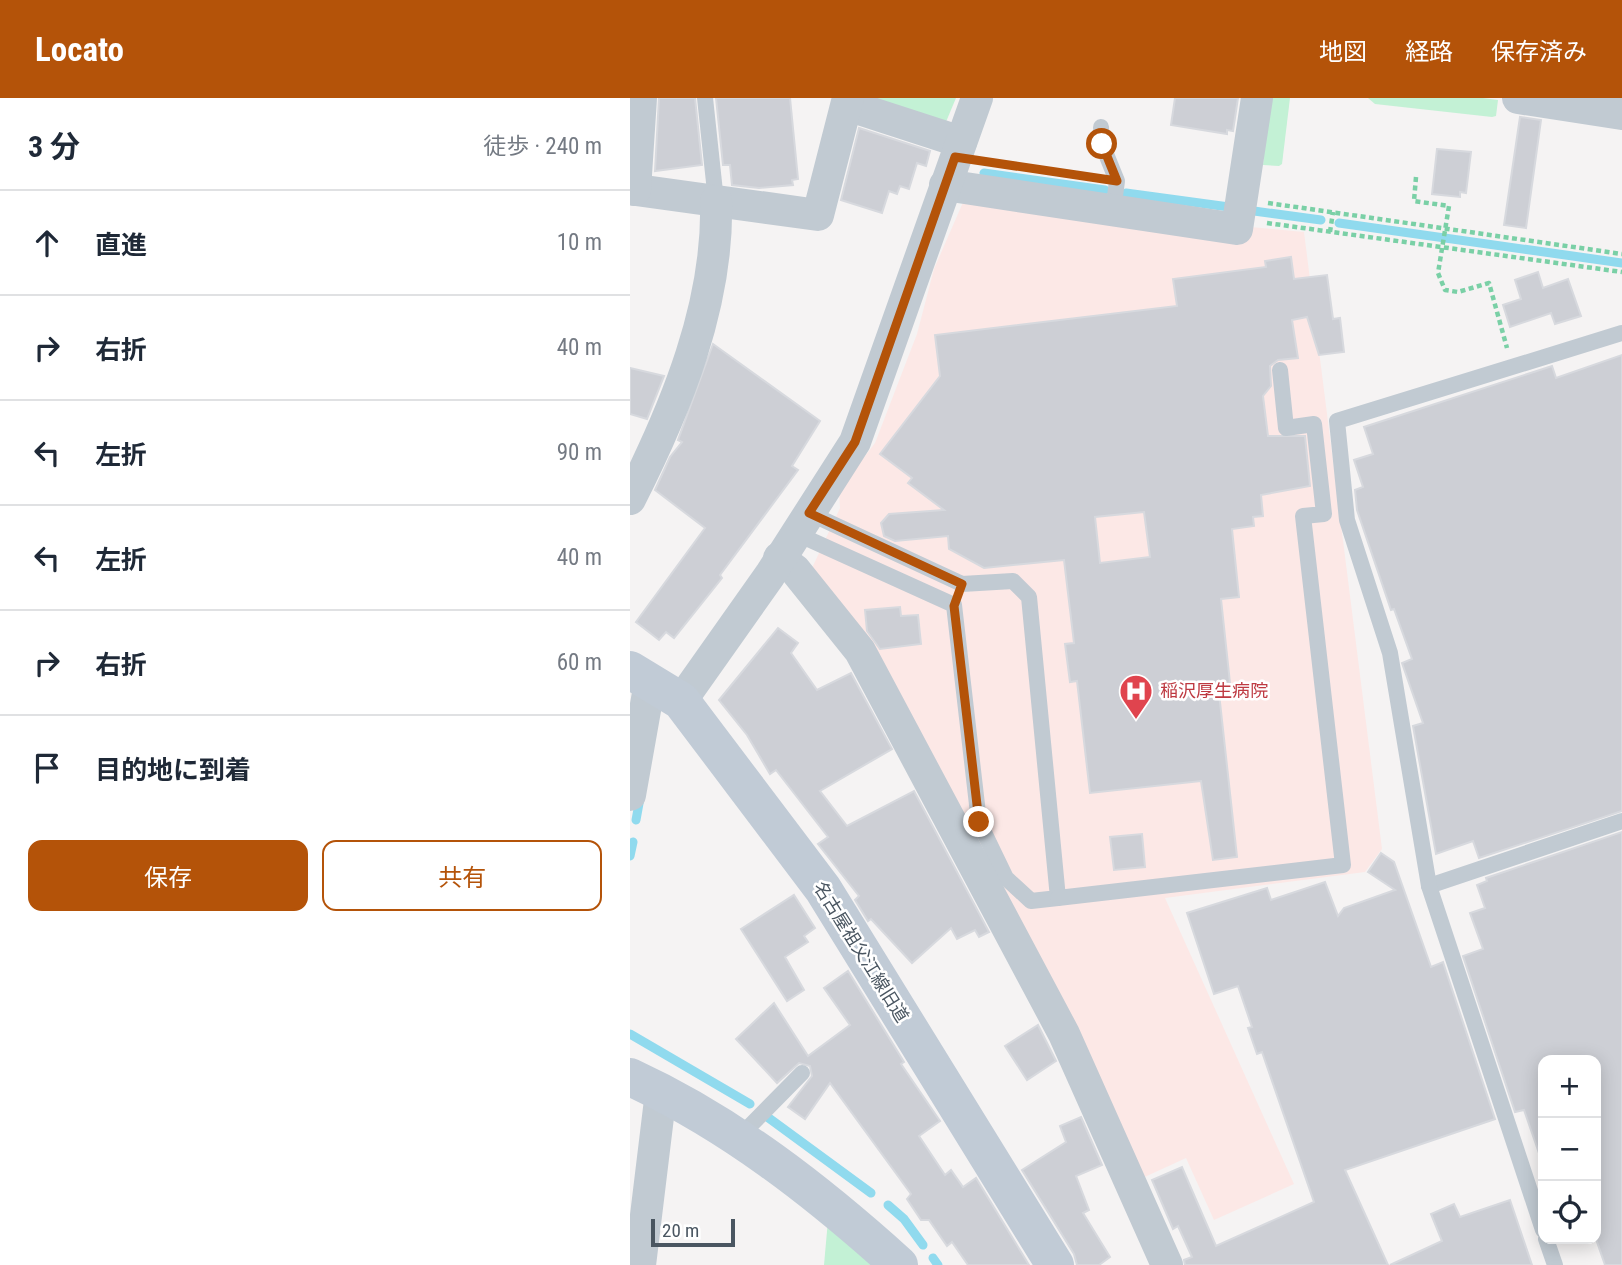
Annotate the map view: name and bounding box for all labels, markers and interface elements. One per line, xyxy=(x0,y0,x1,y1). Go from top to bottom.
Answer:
text: Locato xyxy=(35,30,124,69)
text: 地図 xyxy=(1319,38,1367,66)
text: 経路 xyxy=(1405,38,1453,66)
text: 保存済み xyxy=(1491,38,1587,66)
route start xyxy=(1086,128,1117,159)
text: 3 分 xyxy=(28,129,80,164)
text: 徒歩 · 240 m xyxy=(483,133,602,160)
icon: ahead xyxy=(28,224,66,262)
text: 10 m xyxy=(557,229,602,256)
text: 直進 xyxy=(95,230,147,260)
icon: right xyxy=(28,329,66,367)
text: 40 m xyxy=(557,334,602,361)
text: 右折 xyxy=(95,335,147,365)
icon: left xyxy=(28,434,66,472)
text: 90 m xyxy=(557,439,602,466)
text: 左折 xyxy=(95,440,147,470)
icon: left xyxy=(28,539,66,577)
text: 40 m xyxy=(557,544,602,571)
text: 左折 xyxy=(95,545,147,575)
icon: right xyxy=(28,644,66,682)
text: 60 m xyxy=(557,649,602,676)
text: 右折 xyxy=(95,650,147,680)
hospital icon: 稲沢厚生病院 xyxy=(1117,672,1155,721)
place label: 稲沢厚生病院 xyxy=(1160,680,1268,701)
icon: arrive xyxy=(28,749,66,787)
text: 目的地に到着 xyxy=(95,755,251,785)
route end xyxy=(963,806,994,837)
button: 保存 xyxy=(28,840,308,911)
button: 共有 xyxy=(322,840,602,911)
street label: 名古屋祖父江線旧道 xyxy=(810,877,913,1026)
map controls xyxy=(1538,1055,1601,1244)
button: + xyxy=(1538,1055,1601,1118)
button: − xyxy=(1538,1118,1601,1181)
button: locate xyxy=(1538,1181,1601,1244)
scale bar xyxy=(651,1216,735,1248)
text: 20 m xyxy=(662,1219,699,1242)

